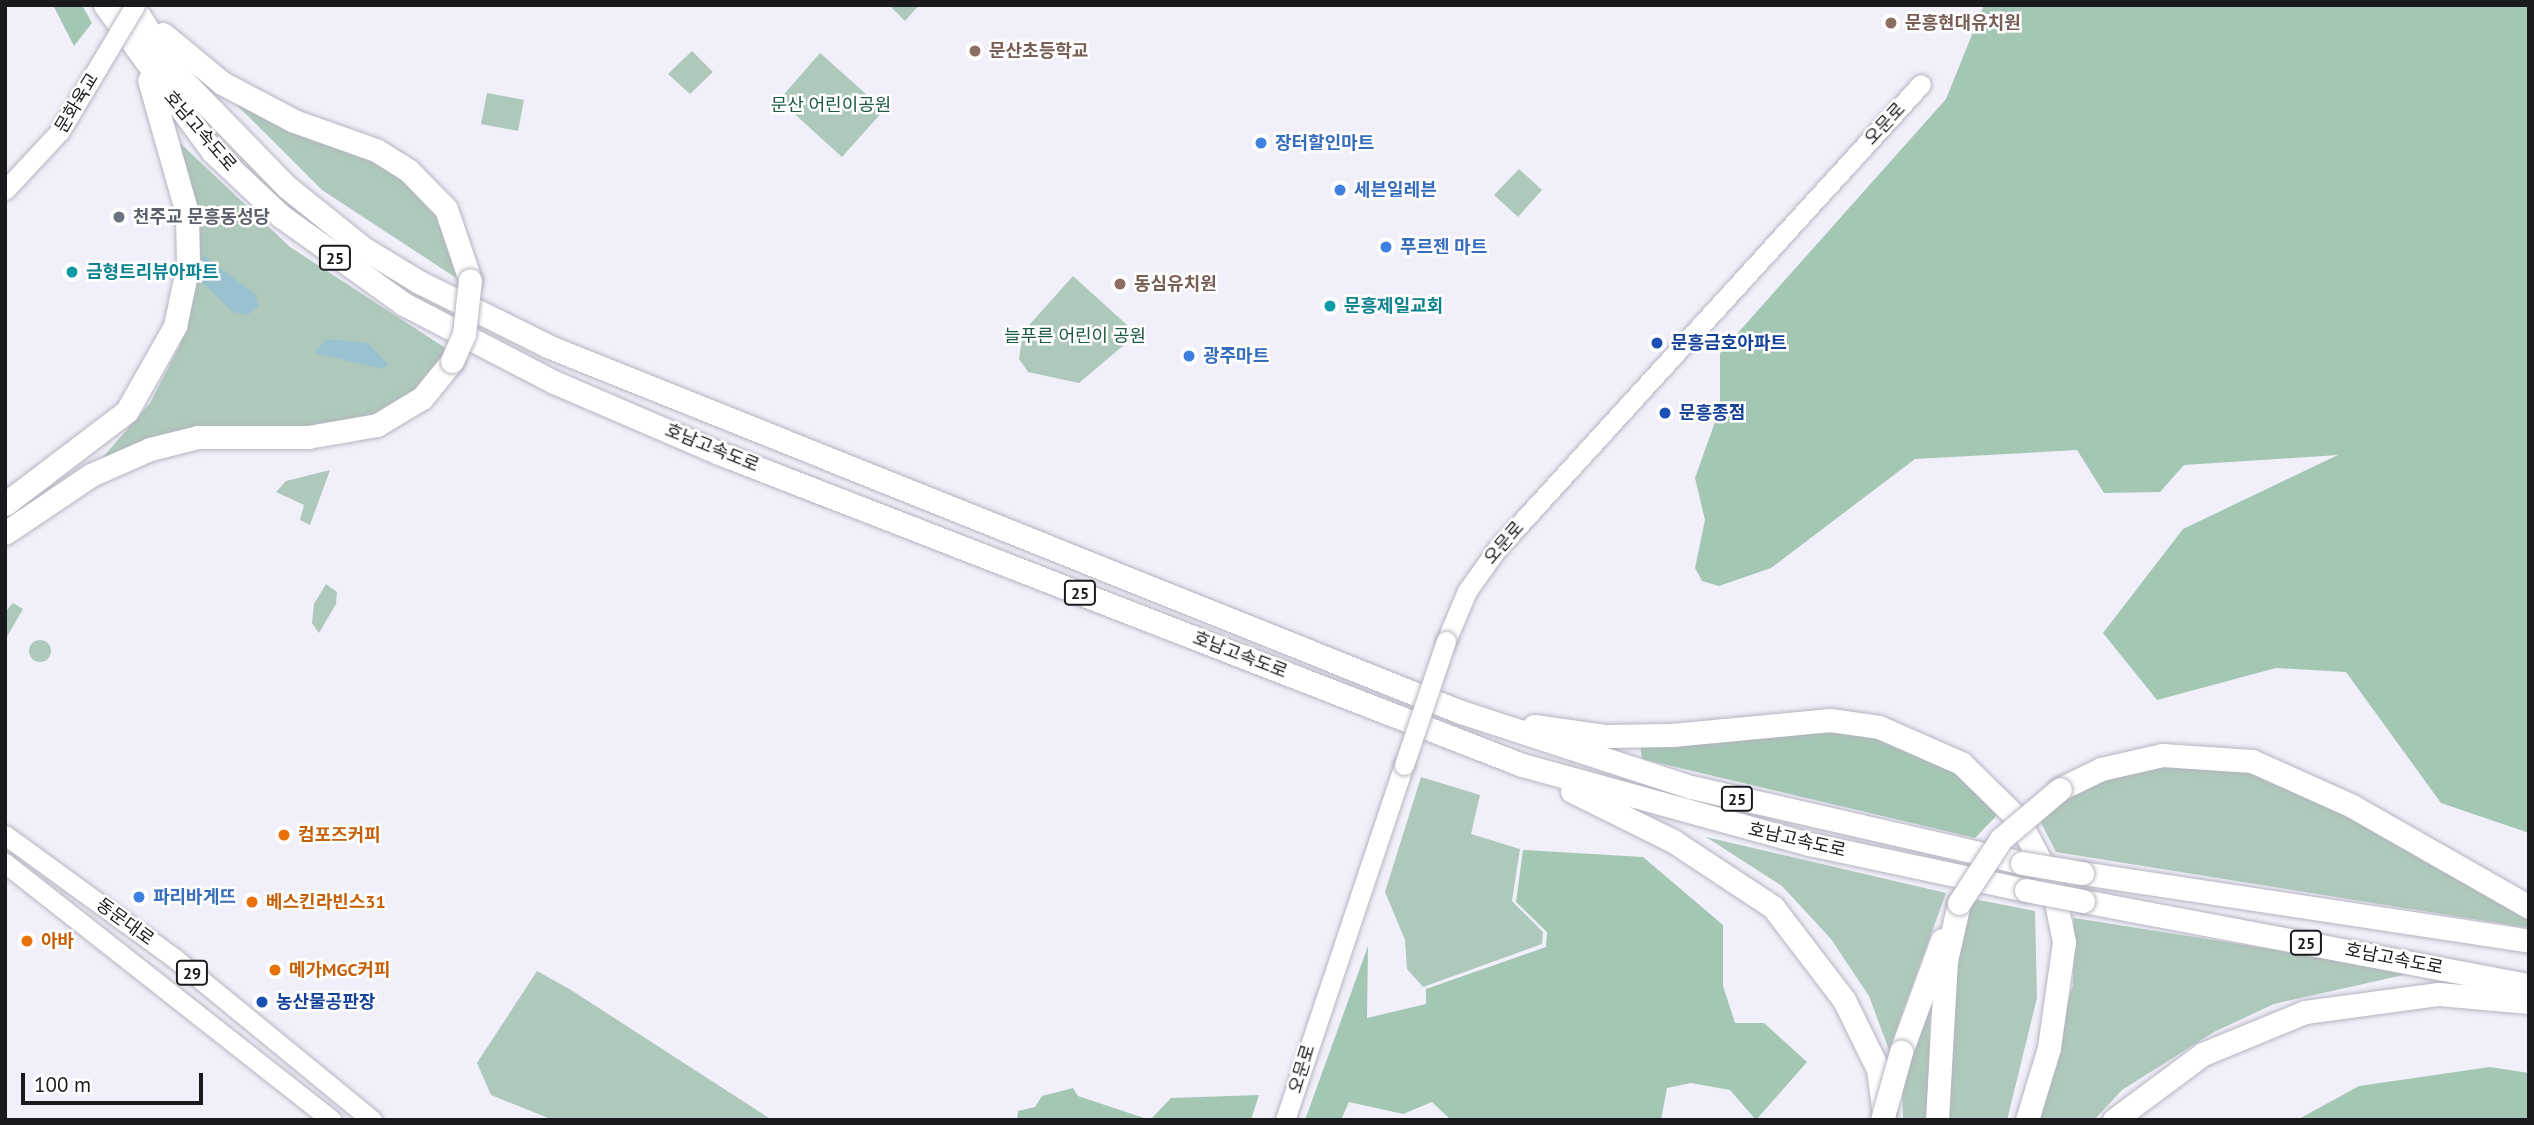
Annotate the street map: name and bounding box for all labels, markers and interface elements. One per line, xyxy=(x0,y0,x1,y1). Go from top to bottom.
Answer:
place label: 문흥현대유치원 xyxy=(1905,12,2021,34)
marker: 문흥현대유치원 xyxy=(1883,15,1899,31)
place label: 문산초등학교 xyxy=(989,40,1088,62)
marker: 문산초등학교 xyxy=(967,43,983,59)
street label: 문화육교 xyxy=(51,69,103,137)
street label: 호남고속도로 xyxy=(159,86,241,176)
park label: 문산 어린이공원 xyxy=(771,94,891,116)
street label: 오문로 xyxy=(1860,98,1910,150)
place label: 장터할인마트 xyxy=(1275,132,1374,154)
marker: 장터할인마트 xyxy=(1253,135,1269,151)
place label: 세븐일레븐 xyxy=(1354,179,1437,201)
marker: 세븐일레븐 xyxy=(1332,182,1348,198)
place label: 천주교 문흥동성당 xyxy=(133,206,270,228)
marker: 천주교 문흥동성당 xyxy=(111,209,127,225)
place label: 푸르젠 마트 xyxy=(1400,236,1487,258)
marker: 푸르젠 마트 xyxy=(1378,239,1394,255)
road number: 25 xyxy=(318,246,352,270)
place label: 금형트리뷰아파트 xyxy=(86,261,218,283)
marker: 금형트리뷰아파트 xyxy=(64,264,80,280)
place label: 동심유치원 xyxy=(1134,273,1217,295)
marker: 동심유치원 xyxy=(1112,276,1128,292)
place label: 문흥제일교회 xyxy=(1344,295,1443,317)
marker: 문흥제일교회 xyxy=(1322,298,1338,314)
park label: 늘푸른 어린이 공원 xyxy=(1004,325,1146,347)
place label: 문흥금호아파트 xyxy=(1671,332,1787,354)
marker: 문흥금호아파트 xyxy=(1649,335,1665,351)
place label: 광주마트 xyxy=(1203,345,1269,367)
marker: 광주마트 xyxy=(1181,348,1197,364)
place label: 문흥종점 xyxy=(1679,402,1745,424)
marker: 문흥종점 xyxy=(1657,405,1673,421)
street label: 호남고속도로 xyxy=(662,419,762,477)
street label: 오문로 xyxy=(1480,517,1528,569)
road number: 25 xyxy=(1062,580,1098,606)
street label: 호남고속도로 xyxy=(1190,627,1290,683)
road number: 25 xyxy=(1720,786,1754,812)
street label: 호남고속도로 xyxy=(1746,818,1848,862)
place label: 컴포즈커피 xyxy=(298,824,381,846)
marker: 컴포즈커피 xyxy=(276,827,292,843)
place label: 파리바게뜨 xyxy=(153,886,236,908)
marker: 파리바게뜨 xyxy=(131,889,147,905)
place label: 베스킨라빈스31 xyxy=(266,891,386,913)
street label: 동문대로 xyxy=(92,894,158,950)
marker: 베스킨라빈스31 xyxy=(244,894,260,910)
place label: 아바 xyxy=(41,930,74,952)
road number: 25 xyxy=(2288,931,2324,956)
marker: 아바 xyxy=(19,933,35,949)
street label: 호남고속도로 xyxy=(2343,939,2445,979)
place label: 메가MGC커피 xyxy=(289,959,391,981)
road number: 29 xyxy=(174,960,210,986)
marker: 메가MGC커피 xyxy=(267,962,283,978)
place label: 농산물공판장 xyxy=(276,991,375,1013)
marker: 농산물공판장 xyxy=(254,994,270,1010)
street label: 오문로 xyxy=(1284,1042,1320,1096)
scale bar xyxy=(24,1058,206,1102)
text: 100 m xyxy=(34,1071,91,1098)

